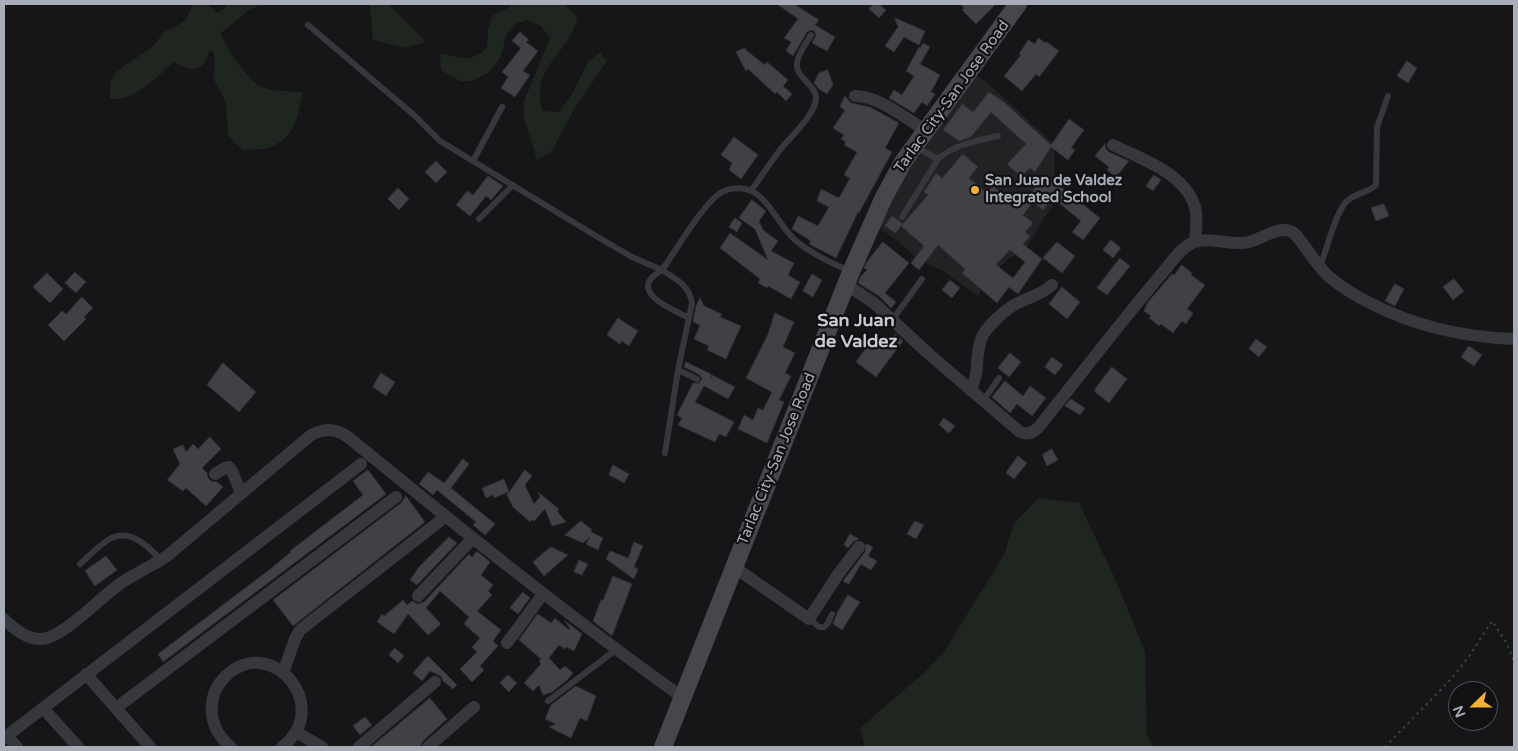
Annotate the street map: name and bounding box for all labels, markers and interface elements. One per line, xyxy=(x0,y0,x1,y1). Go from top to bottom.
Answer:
street label: Tarlac City-San Jose Road xyxy=(891,17,1013,177)
place label: San Juan de Valdez Integrated School xyxy=(985,172,1122,207)
marker: San Juan de Valdez Integrated School xyxy=(969,184,981,196)
district label: San Juan de Valdez xyxy=(815,310,897,352)
street label: Tarlac City-San Jose Road xyxy=(734,370,820,548)
north arrow xyxy=(1448,681,1498,731)
text: N xyxy=(1450,703,1470,720)

